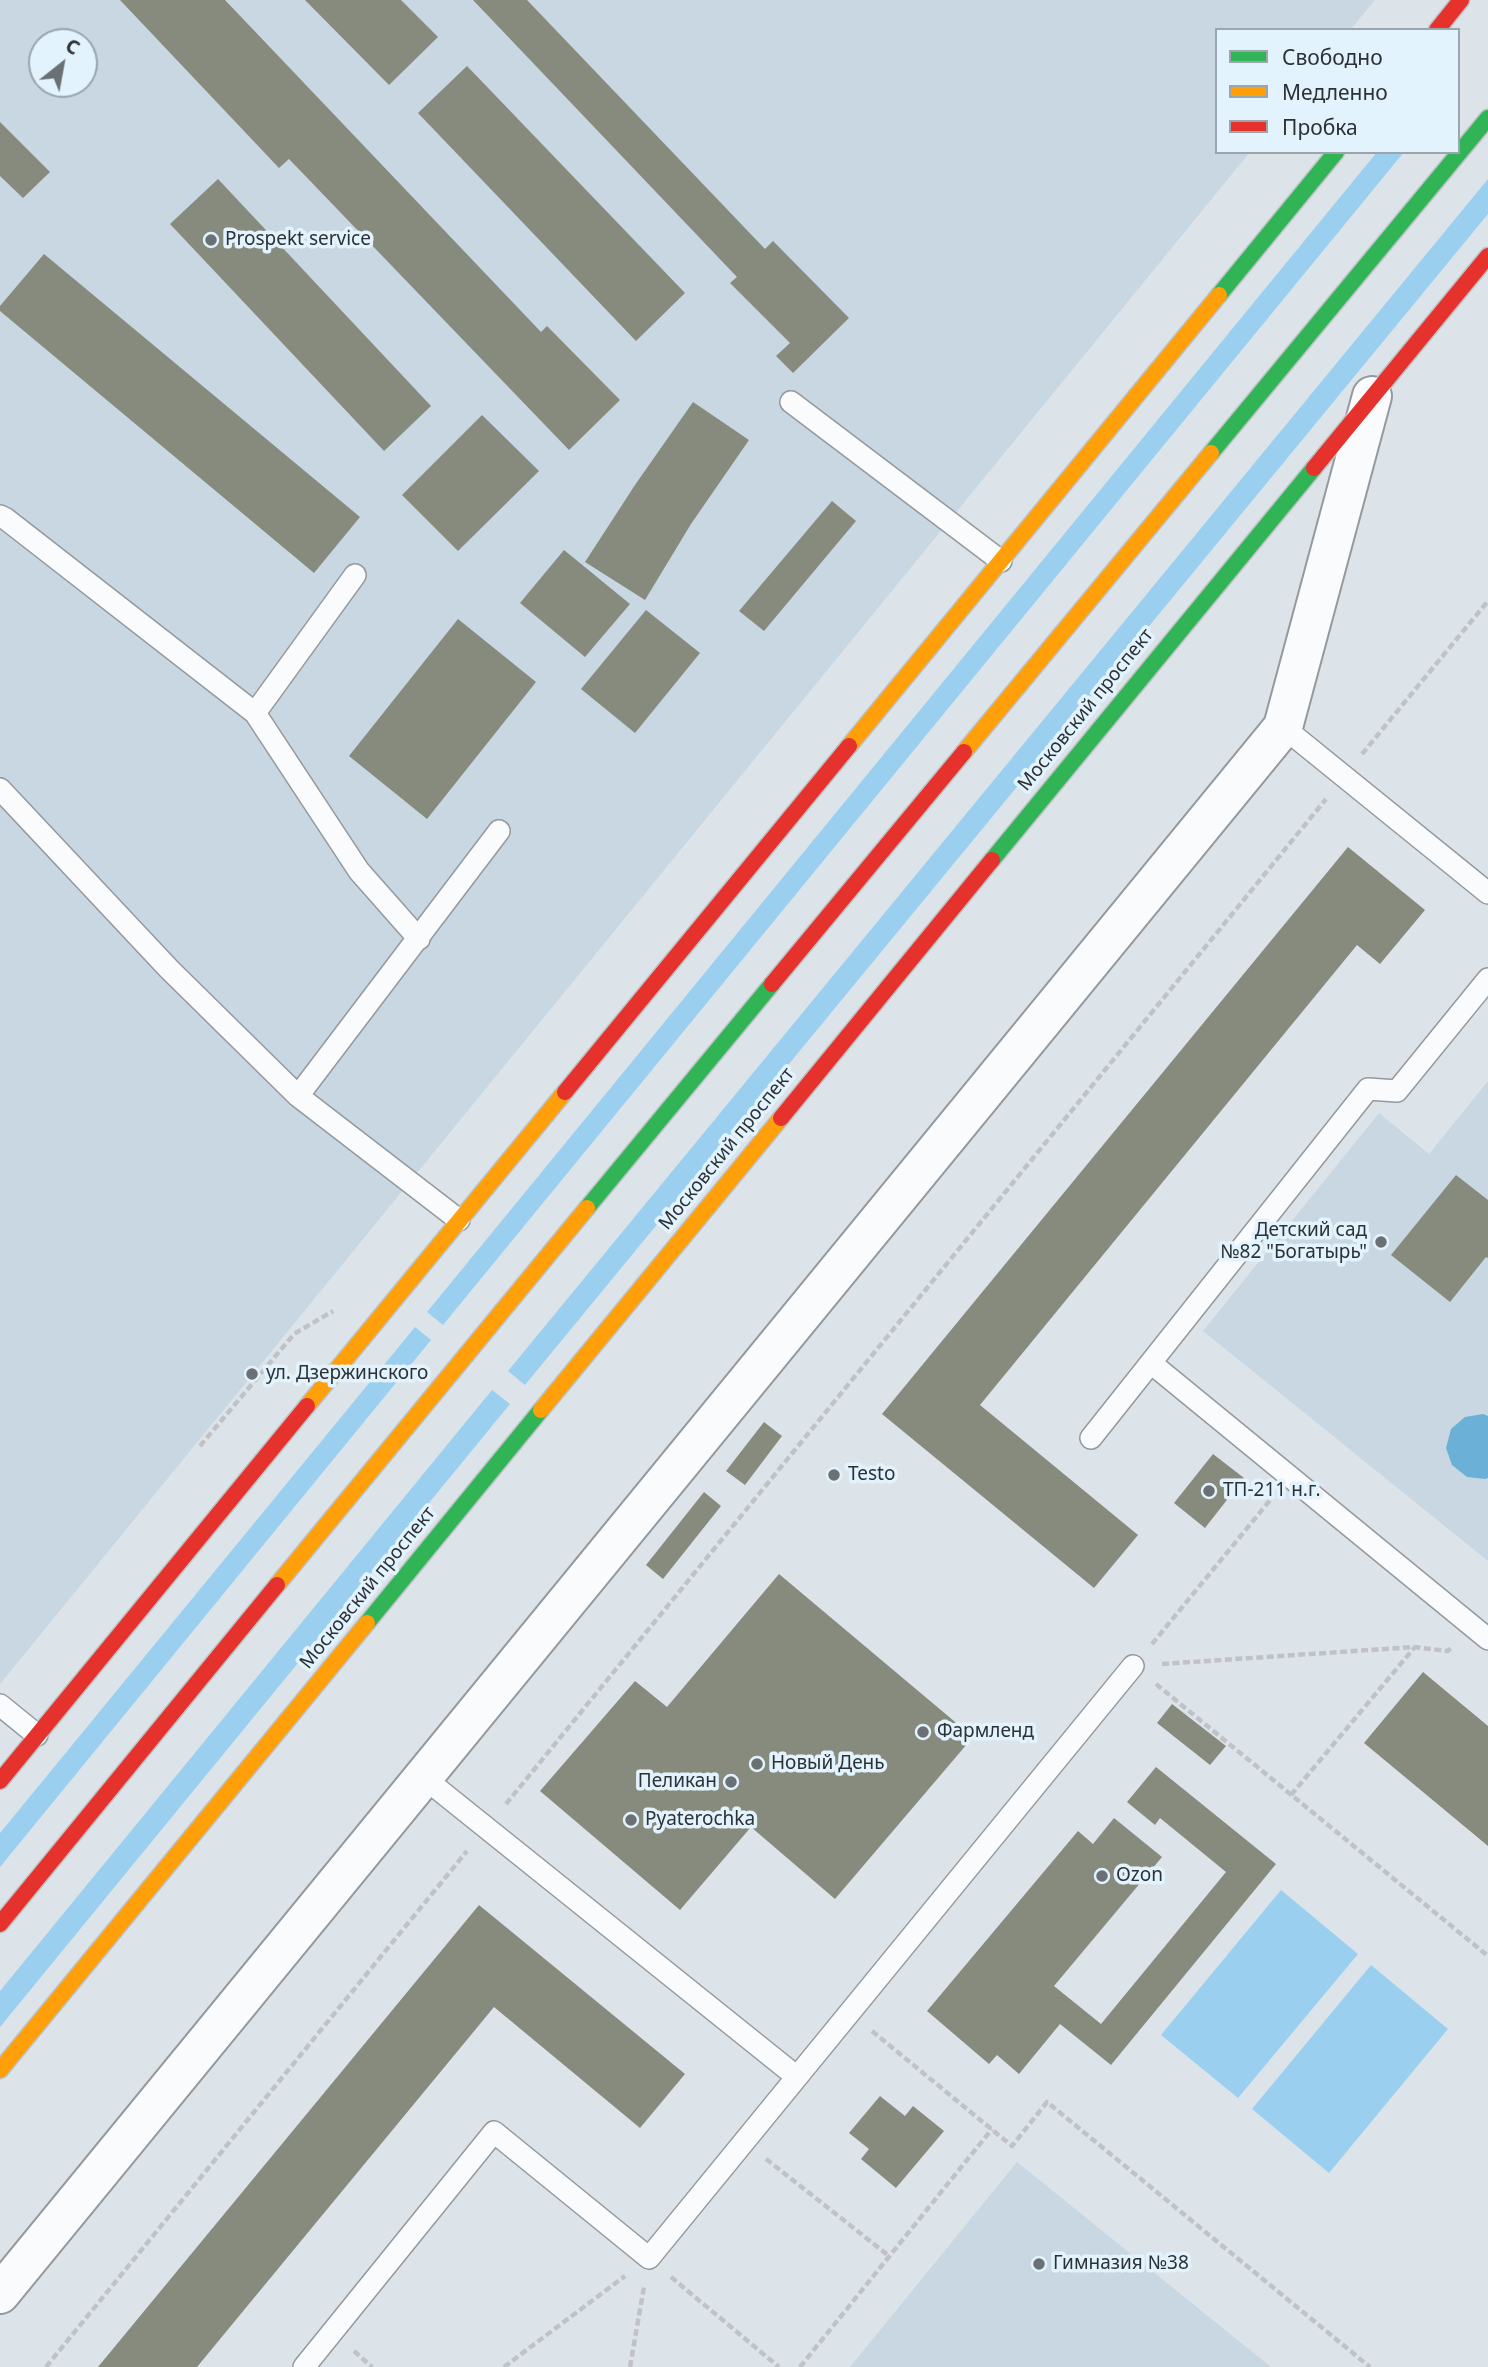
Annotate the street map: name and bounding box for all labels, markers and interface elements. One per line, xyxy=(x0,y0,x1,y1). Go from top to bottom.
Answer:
north arrow xyxy=(28,28,98,98)
legend xyxy=(1215,28,1460,154)
text: С xyxy=(61,32,85,61)
text: Свободно xyxy=(1282,43,1383,71)
text: Медленно xyxy=(1282,78,1388,106)
text: Пробка xyxy=(1282,113,1358,141)
place label: Prospekt service xyxy=(225,229,371,251)
marker: Prospekt service xyxy=(203,232,219,248)
street label: Московский проспект xyxy=(1014,624,1158,796)
street label: Московский проспект xyxy=(655,1063,799,1235)
place label: Детский сад №82 "Богатырь" xyxy=(1220,1220,1367,1264)
marker: Детский сад №82 "Богатырь" xyxy=(1373,1234,1389,1250)
place label: ул. Дзержинского xyxy=(266,1363,428,1385)
marker: ул. Дзержинского xyxy=(244,1366,260,1382)
place label: Testo xyxy=(848,1464,895,1486)
marker: Testo xyxy=(826,1467,842,1483)
place label: ТП-211 н.г. xyxy=(1223,1480,1321,1502)
marker: ТП-211 н.г. xyxy=(1201,1483,1217,1499)
street label: Московский проспект xyxy=(296,1502,440,1674)
place label: Фармленд xyxy=(937,1721,1034,1743)
marker: Фармленд xyxy=(915,1724,931,1740)
place label: Новый День xyxy=(771,1753,885,1775)
marker: Новый День xyxy=(749,1756,765,1772)
place label: Пеликан xyxy=(638,1771,717,1793)
marker: Пеликан xyxy=(723,1774,739,1790)
place label: Pyaterochka xyxy=(645,1809,755,1831)
marker: Pyaterochka xyxy=(623,1812,639,1828)
place label: Ozon xyxy=(1116,1865,1163,1887)
marker: Ozon xyxy=(1094,1868,1110,1884)
place label: Гимназия №38 xyxy=(1053,2253,1189,2275)
marker: Гимназия №38 xyxy=(1031,2256,1047,2272)

